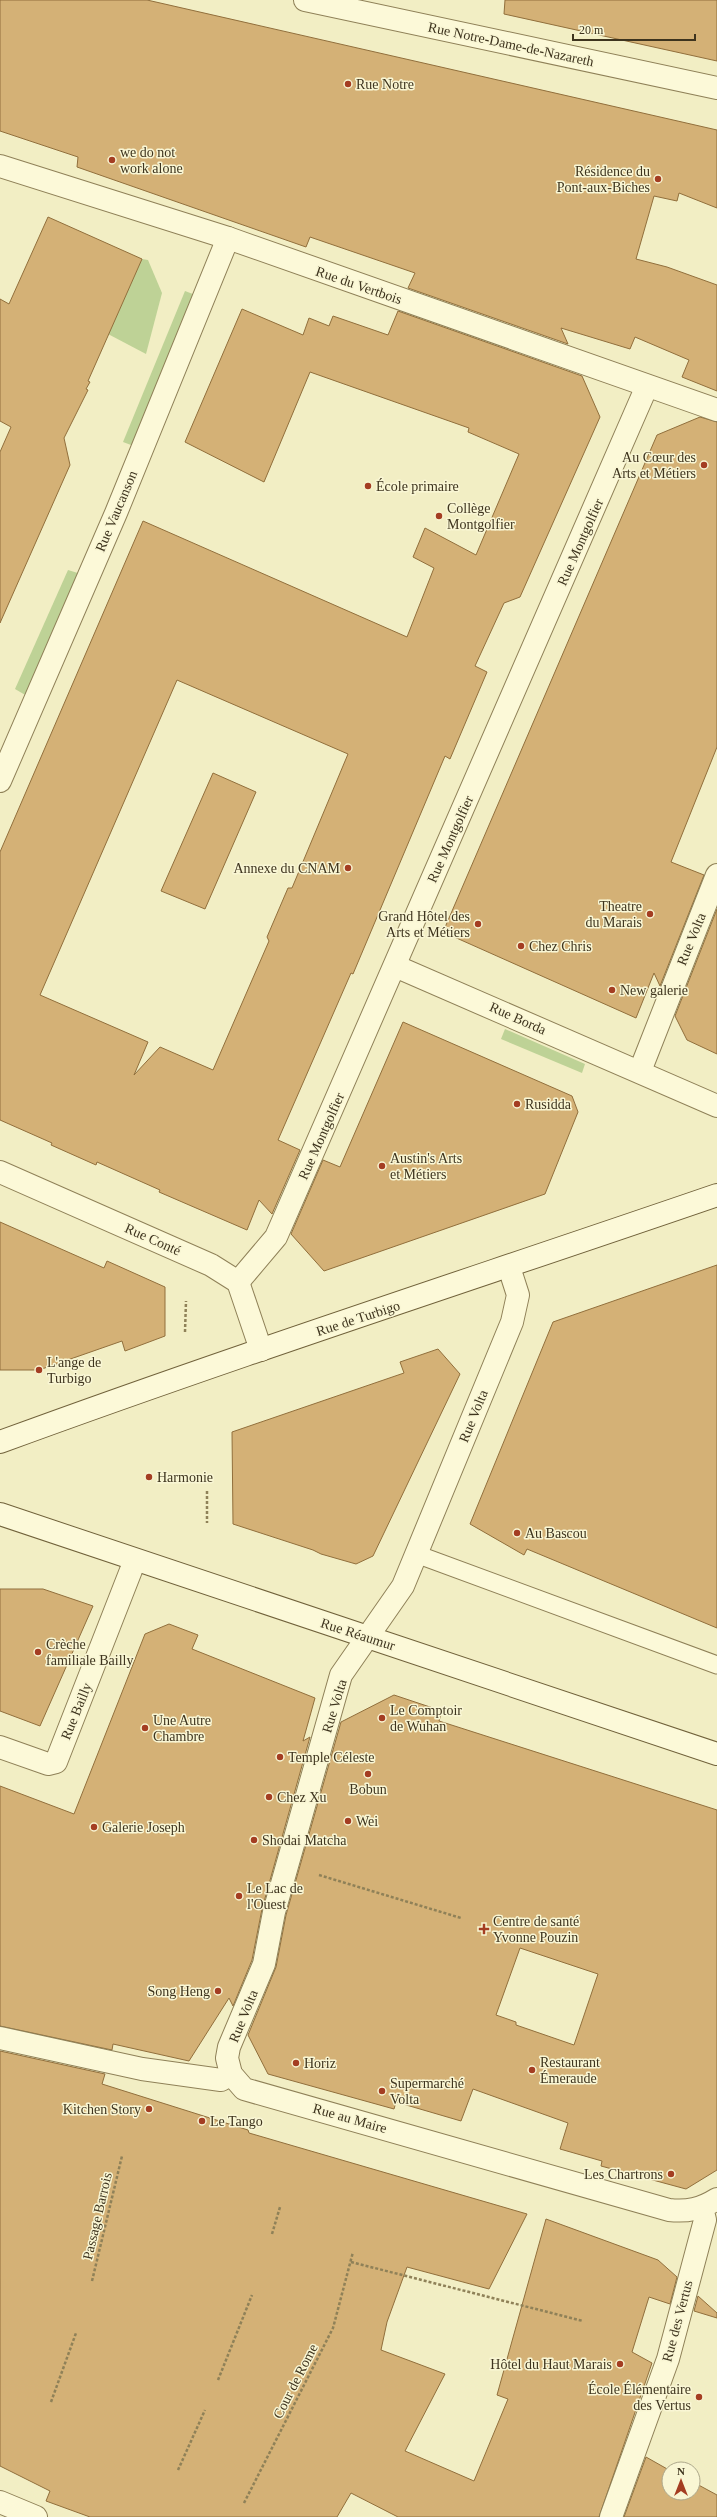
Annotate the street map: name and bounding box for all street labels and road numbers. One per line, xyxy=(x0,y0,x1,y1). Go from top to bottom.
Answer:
street label: Rue Notre-Dame-de-Nazareth xyxy=(427,20,595,69)
street label: Rue du Vertbois xyxy=(314,264,404,307)
street label: Rue Vaucanson xyxy=(93,468,140,554)
street label: Rue Montgolfier xyxy=(555,496,607,588)
street label: Rue Montgolfier xyxy=(425,793,477,885)
street label: Rue Volta xyxy=(674,910,709,968)
street label: Rue Borda xyxy=(487,999,549,1038)
street label: Rue Montgolfier xyxy=(296,1090,348,1182)
street label: Rue Conté xyxy=(123,1221,183,1258)
street label: Rue de Turbigo xyxy=(314,1298,402,1339)
street label: Rue Volta xyxy=(456,1387,491,1445)
street label: Rue Réaumur xyxy=(319,1615,397,1654)
street label: Rue Volta xyxy=(319,1677,350,1735)
street label: Rue Bailly xyxy=(58,1680,95,1742)
street label: Rue Volta xyxy=(226,1987,261,2045)
street label: Rue au Maire xyxy=(311,2101,389,2136)
street label: Passage Barrois xyxy=(80,2171,115,2261)
street label: Rue des Vertus xyxy=(659,2279,696,2364)
street label: Cour de Rome xyxy=(270,2341,321,2421)

